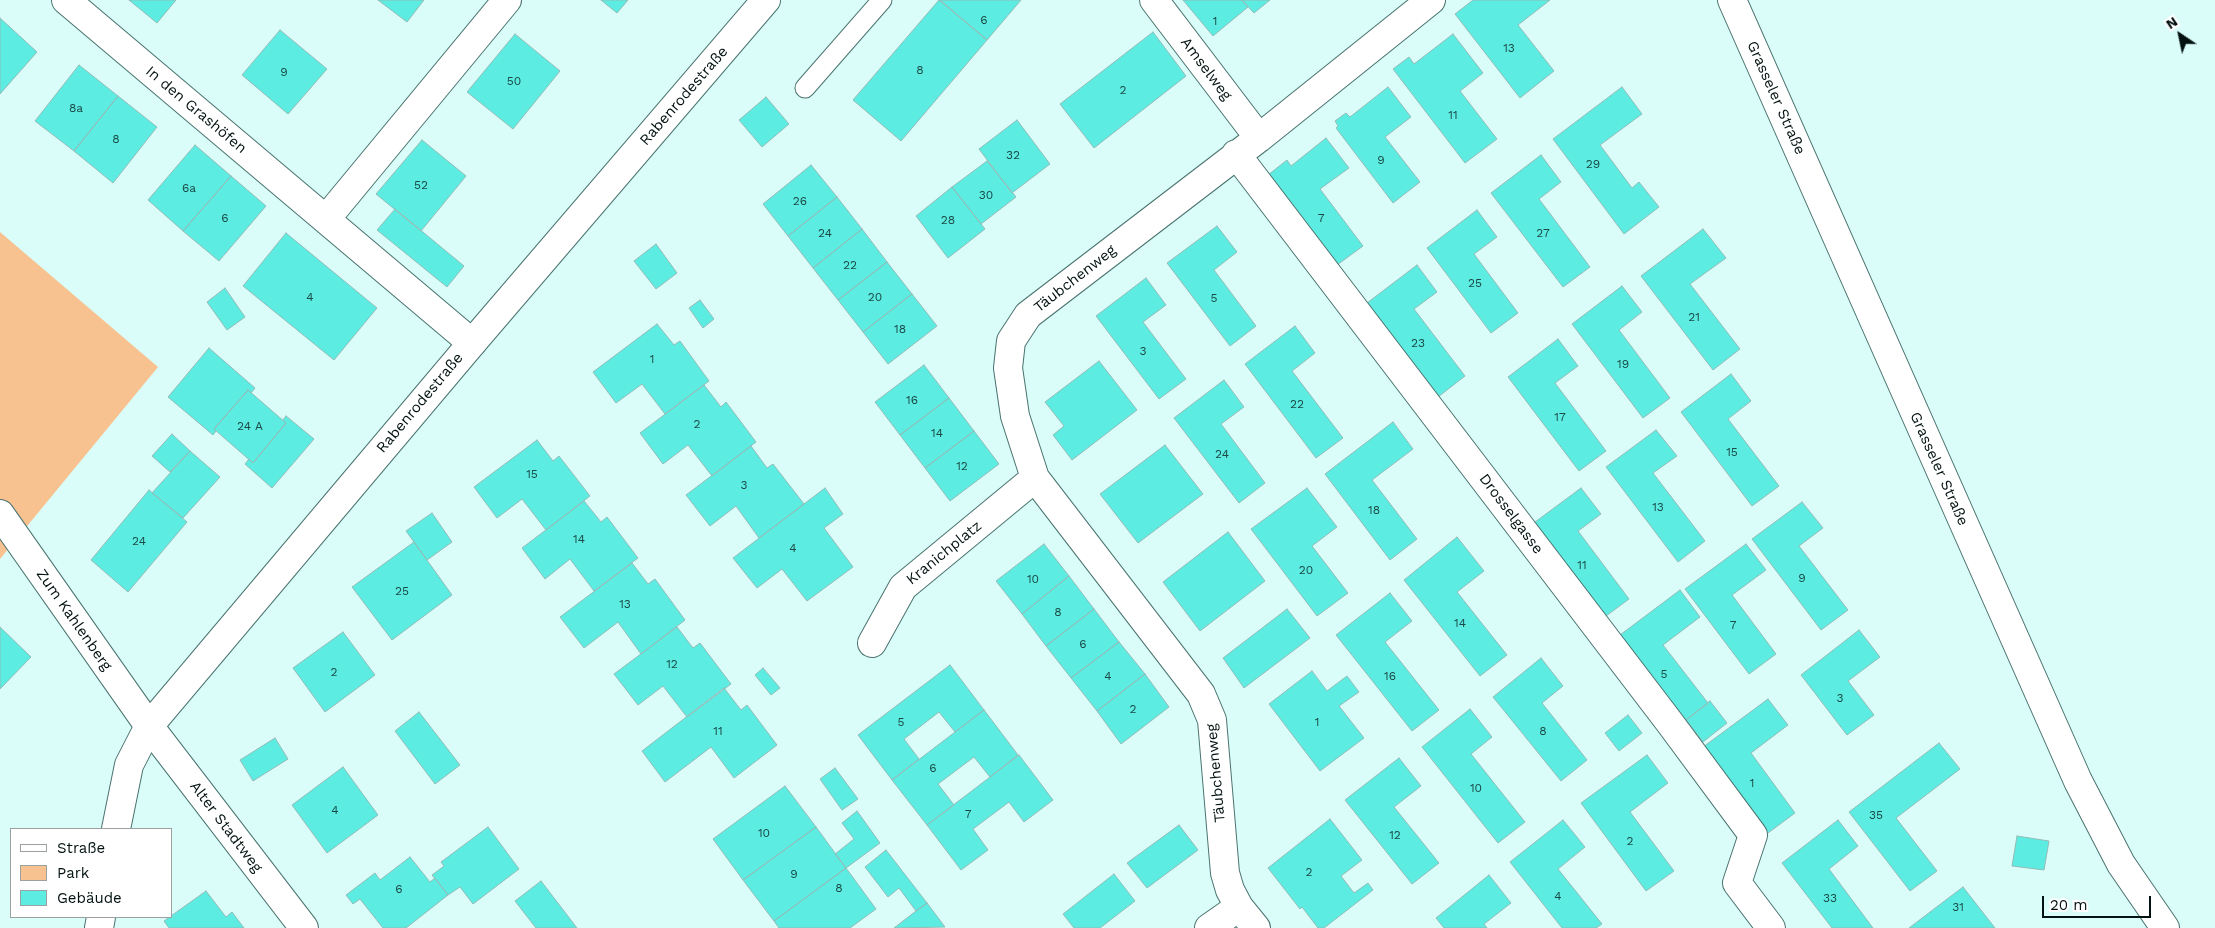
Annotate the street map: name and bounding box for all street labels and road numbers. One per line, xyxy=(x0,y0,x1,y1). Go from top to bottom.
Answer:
street label: Amselweg xyxy=(1177,34,1235,104)
street label: Grasseler Straße xyxy=(1743,38,1809,158)
street label: Rabenrodestraße xyxy=(636,43,732,149)
street label: In den Grashöfen xyxy=(142,63,250,157)
street label: Täubchenweg xyxy=(1030,241,1120,317)
street label: Rabenrodestraße xyxy=(373,349,467,457)
street label: Grasseler Straße xyxy=(1906,409,1972,529)
street label: Drosselgasse xyxy=(1475,470,1547,558)
street label: Kranichplatz xyxy=(903,517,985,589)
street label: Zum Kahlenberg xyxy=(32,566,116,674)
street label: Täubchenweg xyxy=(1203,723,1229,823)
street label: Alter Stadtweg xyxy=(186,778,266,876)

